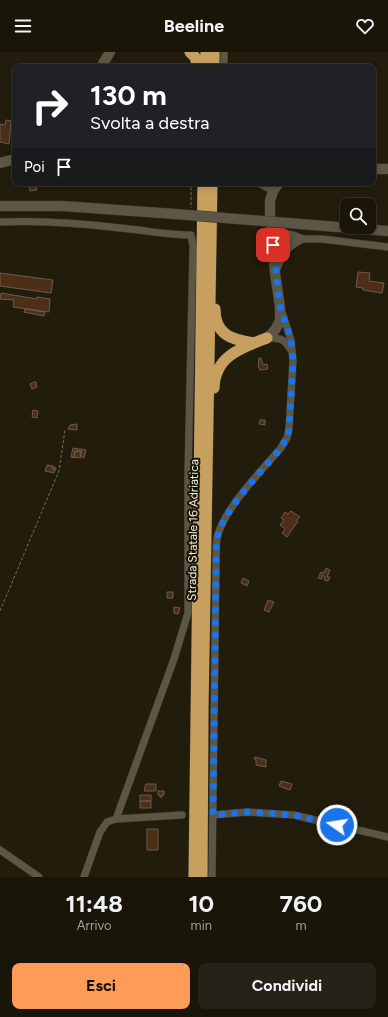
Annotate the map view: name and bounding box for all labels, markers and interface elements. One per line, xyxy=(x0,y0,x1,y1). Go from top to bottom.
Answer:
icon: menu xyxy=(12,15,34,37)
text: Beeline xyxy=(164,15,224,37)
icon: heart xyxy=(354,15,376,37)
text: 130 m xyxy=(90,78,167,112)
icon: right xyxy=(24,80,76,132)
text: Svolta a destra xyxy=(90,112,209,134)
icon: arrive xyxy=(53,156,75,178)
text: Poi xyxy=(24,158,45,176)
map controls xyxy=(340,198,376,234)
button: search xyxy=(340,198,376,234)
pin xyxy=(256,228,290,262)
icon: arrive xyxy=(262,234,284,256)
street label: Strada Statale 16 Adriatica xyxy=(185,459,201,601)
position arrow xyxy=(316,804,358,846)
text: 11:48 xyxy=(66,889,123,918)
text: 10 xyxy=(188,889,214,918)
text: 760 xyxy=(280,889,322,918)
text: Arrivo xyxy=(77,918,112,933)
text: min xyxy=(191,918,212,933)
text: m xyxy=(295,918,307,933)
button: Esci xyxy=(12,963,190,1009)
button: Condividi xyxy=(198,963,376,1009)

